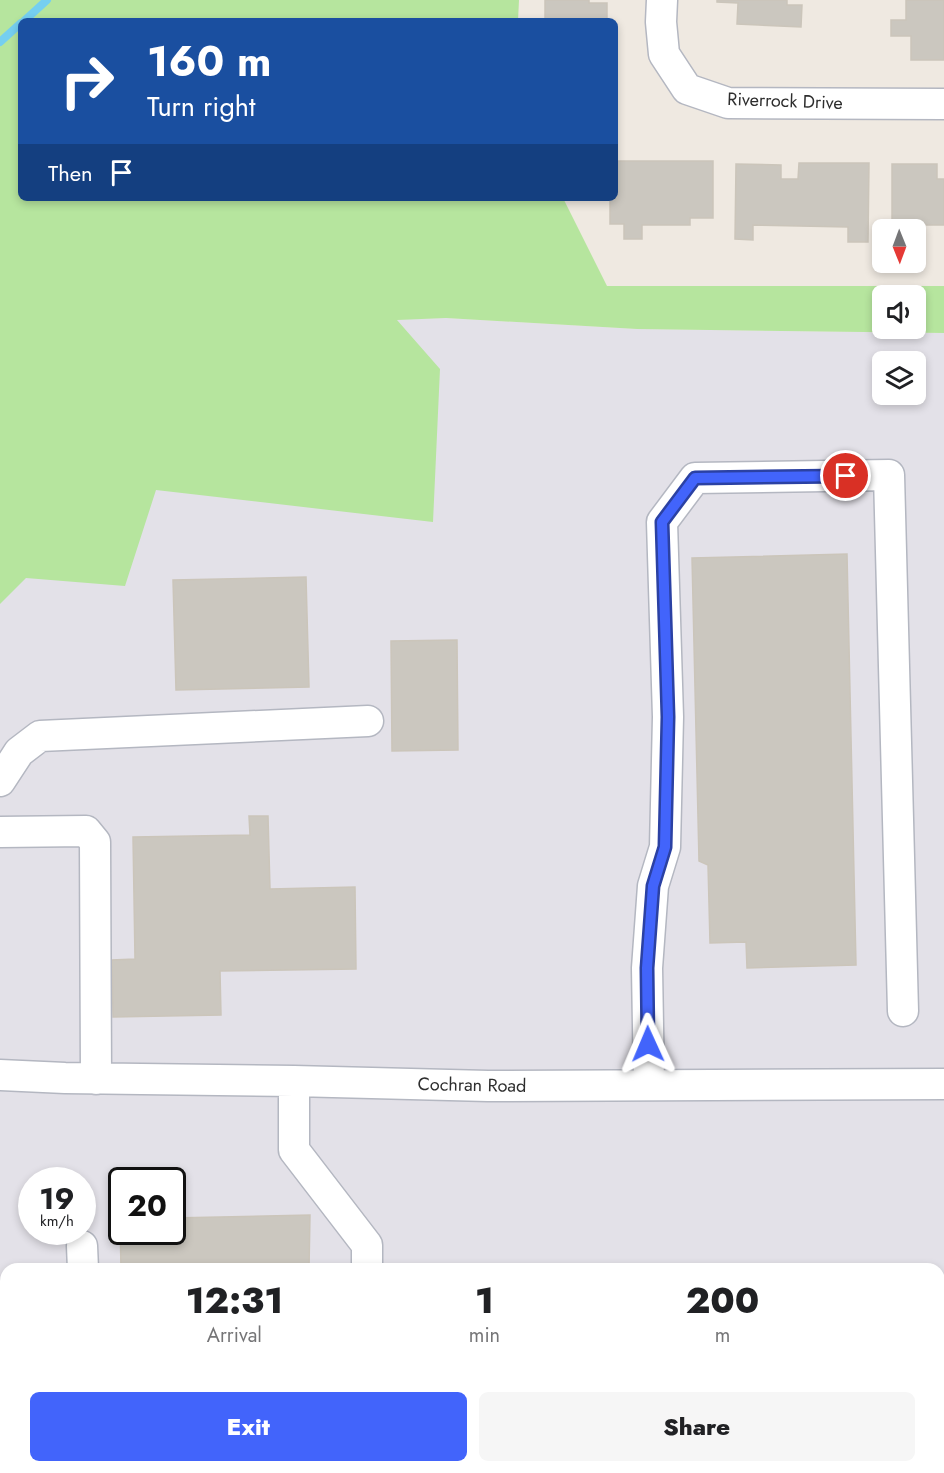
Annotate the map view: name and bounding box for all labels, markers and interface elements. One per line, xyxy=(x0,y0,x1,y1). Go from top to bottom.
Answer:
text: 160 m xyxy=(147,31,271,92)
icon: right xyxy=(48,42,126,120)
street label: Riverrock Drive xyxy=(727,86,843,116)
text: Turn right xyxy=(147,87,255,126)
icon: arrive xyxy=(105,156,138,189)
text: Then xyxy=(48,157,93,189)
north arrow xyxy=(872,219,926,273)
map controls xyxy=(872,219,926,405)
button: sound xyxy=(872,285,926,339)
button: layers xyxy=(872,351,926,405)
pin xyxy=(820,450,871,501)
icon: arrive xyxy=(829,459,862,492)
position arrow xyxy=(616,1012,680,1076)
street label: Cochran Road xyxy=(417,1071,527,1099)
speed limit sign: 20 xyxy=(108,1167,186,1245)
text: 19 xyxy=(39,1177,75,1220)
text: km/h xyxy=(40,1210,74,1232)
text: 12:31 xyxy=(186,1274,283,1326)
text: 1 xyxy=(475,1274,494,1326)
text: 200 xyxy=(686,1274,759,1326)
text: Arrival xyxy=(207,1321,262,1350)
text: min xyxy=(469,1321,500,1350)
text: m xyxy=(715,1321,730,1350)
button: Exit xyxy=(30,1392,467,1461)
button: Share xyxy=(479,1392,915,1461)

